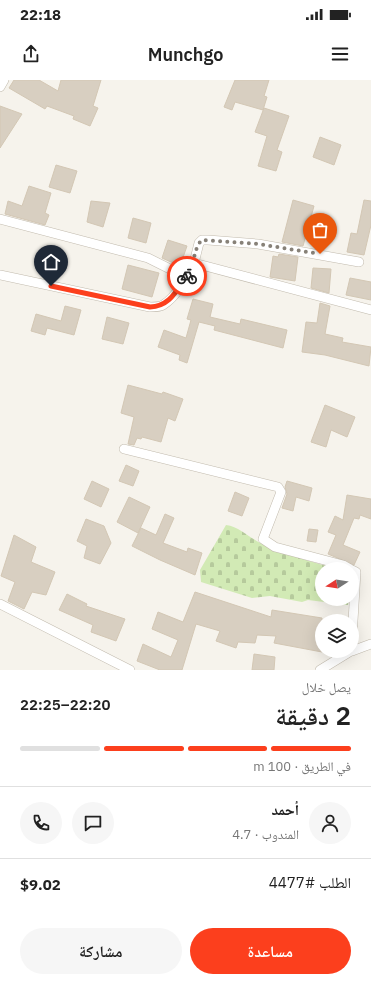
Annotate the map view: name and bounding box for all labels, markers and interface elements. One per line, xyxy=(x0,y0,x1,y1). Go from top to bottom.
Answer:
text: 22:18 xyxy=(20,5,61,24)
icon: share xyxy=(20,43,42,65)
text: Munchgo xyxy=(148,43,223,66)
icon: menu xyxy=(329,43,351,65)
pin xyxy=(303,213,337,254)
icon: bag xyxy=(309,219,331,241)
pin xyxy=(34,245,68,286)
icon: home xyxy=(40,251,62,273)
courier xyxy=(167,256,207,296)
icon: bike xyxy=(176,265,198,287)
north arrow xyxy=(315,562,359,606)
map controls xyxy=(315,562,359,658)
button: layers xyxy=(315,614,359,658)
text: يصل خلال xyxy=(302,679,351,696)
text: 22:20–22:25 xyxy=(20,695,110,714)
text: 2 دقيقة xyxy=(275,698,351,732)
text: في الطريق · 100 m xyxy=(253,758,351,775)
text: أحمد xyxy=(272,800,299,819)
button: phone xyxy=(20,802,62,844)
button: chat xyxy=(72,802,114,844)
button: person xyxy=(309,802,351,844)
text: المندوب · 4.7 xyxy=(232,826,299,843)
text: الطلب #4477 xyxy=(269,873,351,892)
text: $9.02 xyxy=(20,875,61,894)
button: مشاركة xyxy=(20,928,182,974)
button: مساعدة xyxy=(190,928,351,974)

